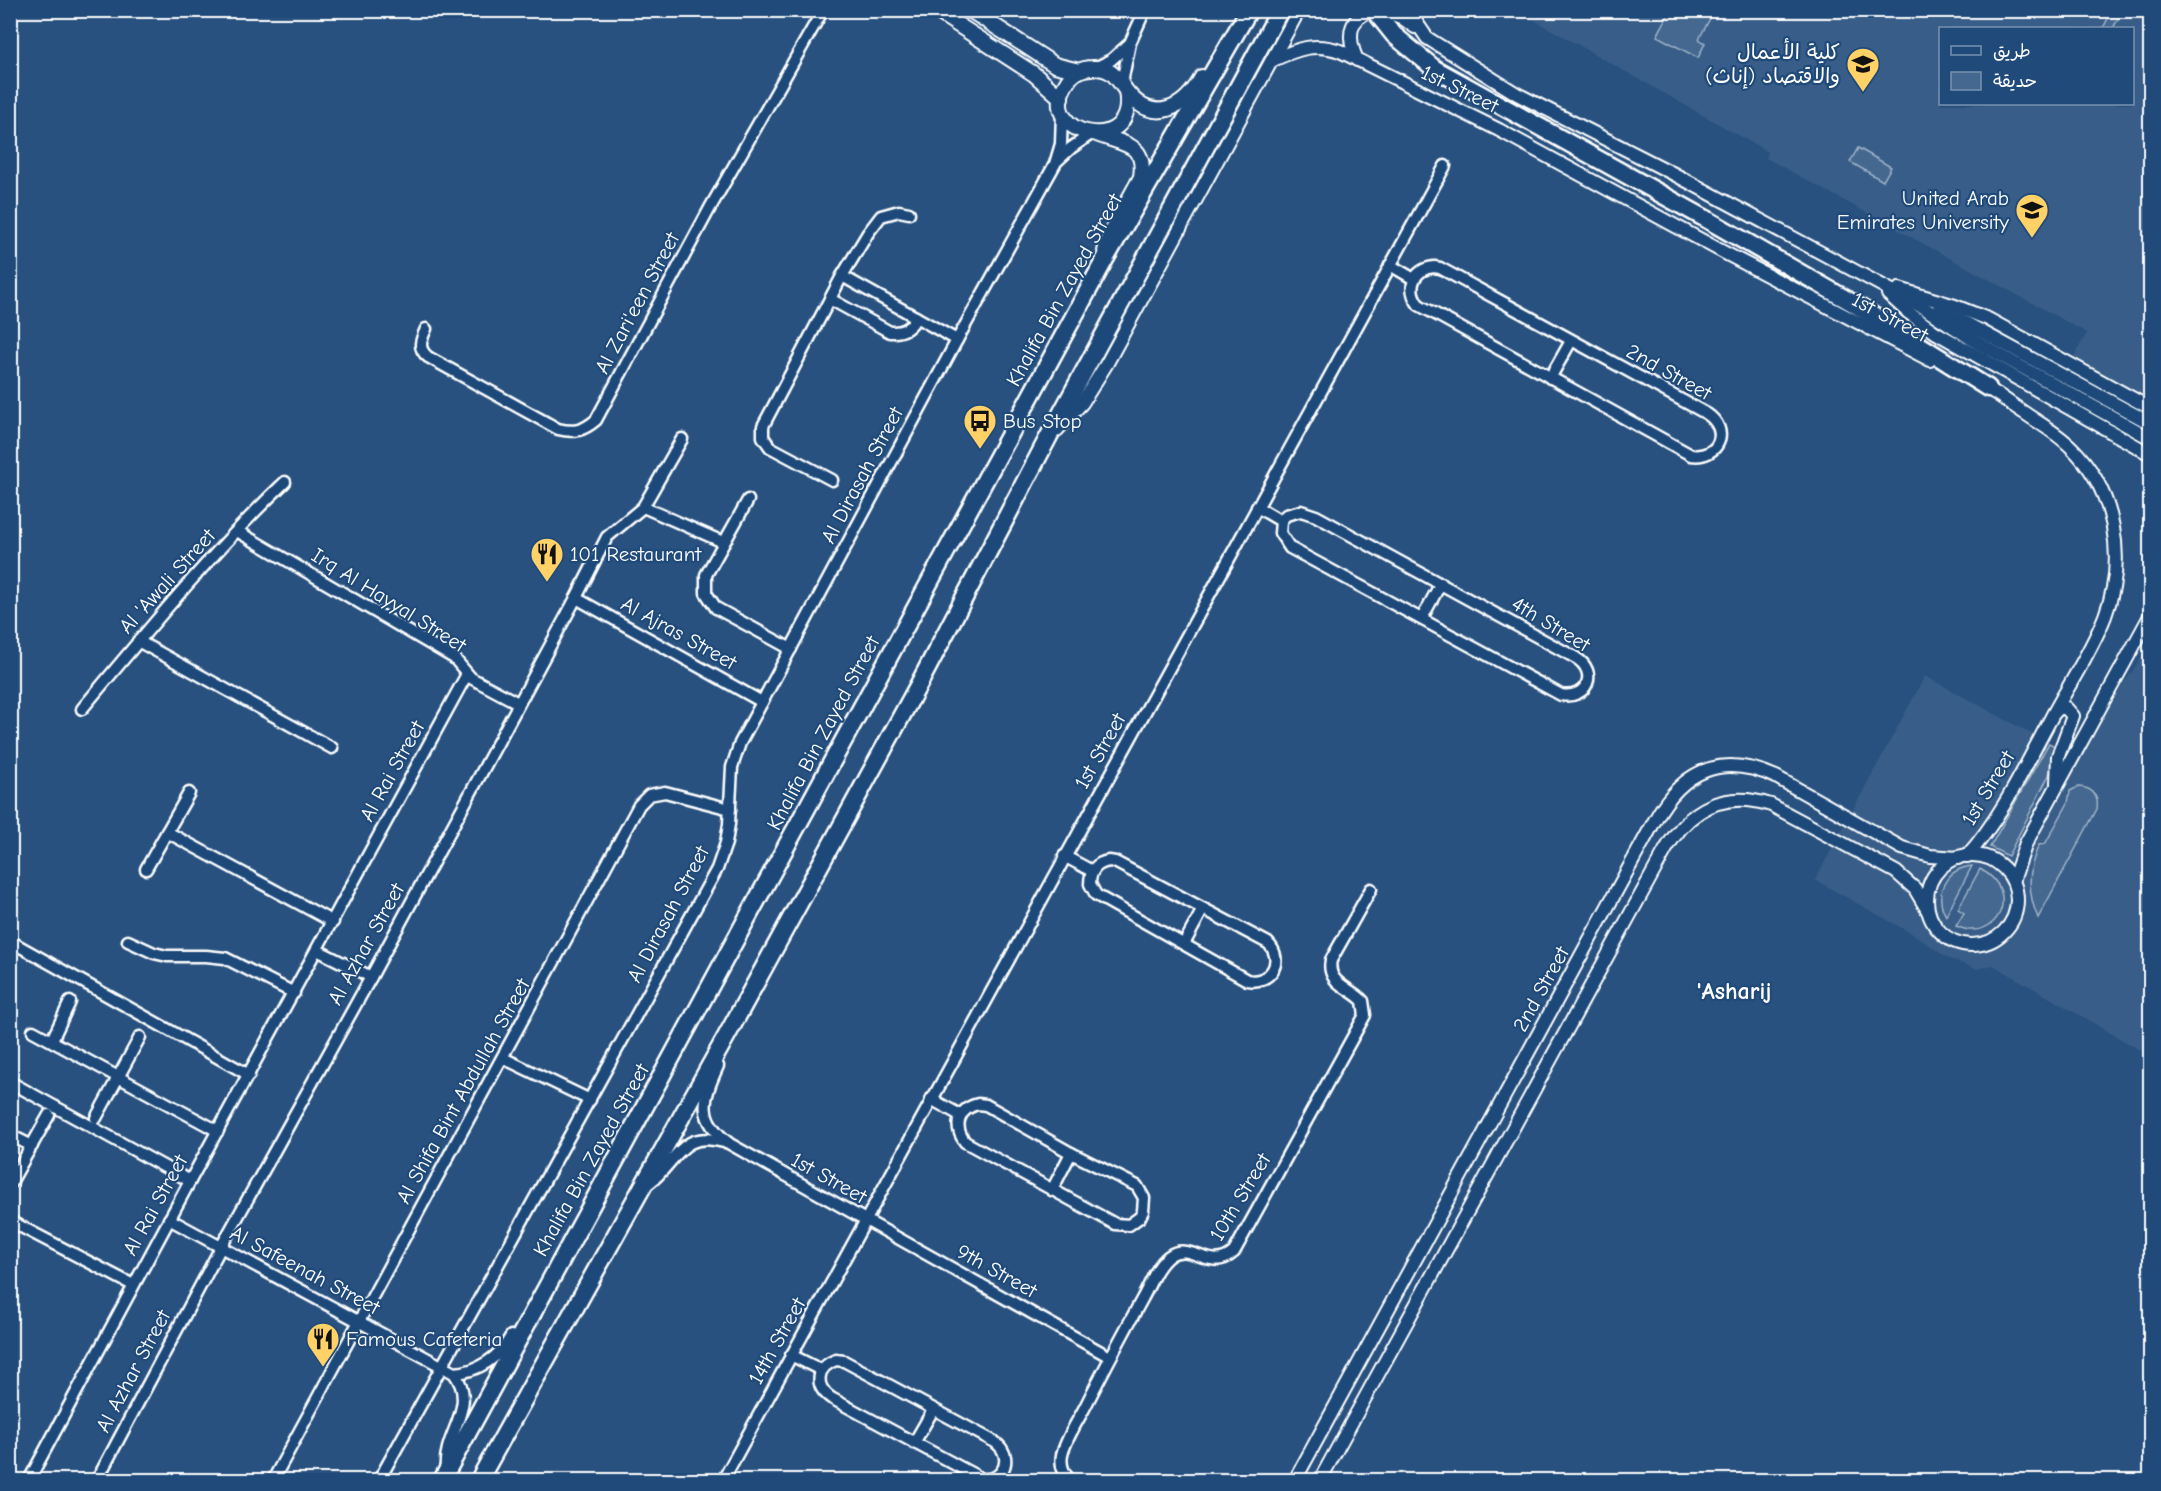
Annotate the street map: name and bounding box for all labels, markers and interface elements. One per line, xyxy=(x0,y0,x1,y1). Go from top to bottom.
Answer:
legend xyxy=(1939,27,2134,105)
place label: كلية الأعمال والاقتصاد (إناث) xyxy=(1705,38,1840,89)
text: طريق xyxy=(1993,41,2031,62)
school or university icon: كلية الأعمال والاقتصاد (إناث) xyxy=(1845,46,1881,93)
street label: 1st Street xyxy=(1418,60,1503,118)
text: حديقة xyxy=(1993,71,2037,92)
place label: United Arab Emirates University xyxy=(1837,186,2010,234)
street label: Khalifa Bin Zayed Street xyxy=(1001,189,1127,390)
school or university icon: United Arab Emirates University xyxy=(2014,192,2050,239)
street label: Al Zari'een Street xyxy=(590,227,685,378)
street label: 1st Street xyxy=(1848,287,1933,347)
street label: 2nd Street xyxy=(1622,339,1716,406)
street label: Al Dirasah Street xyxy=(816,402,908,547)
bus stop icon: Bus Stop xyxy=(962,403,998,450)
place label: Bus Stop xyxy=(1003,409,1082,433)
street label: Al 'Awali Street xyxy=(114,523,221,638)
restaurant icon: 101 Restaurant xyxy=(529,536,565,583)
place label: 101 Restaurant xyxy=(570,542,702,566)
street label: Irq Al Hayyal Street xyxy=(307,543,471,658)
street label: Al Ajras Street xyxy=(617,591,742,675)
street label: 4th Street xyxy=(1508,591,1595,657)
street label: Khalifa Bin Zayed Street xyxy=(762,631,885,834)
street label: 1st Street xyxy=(1069,708,1131,793)
street label: Al Rai Street xyxy=(355,716,430,825)
street label: 1st Street xyxy=(1956,746,2020,830)
street label: Al Dirasah Street xyxy=(622,841,714,986)
street label: Al Azhar Street xyxy=(323,878,410,1009)
street label: 2nd Street xyxy=(1508,942,1575,1036)
street label: Al Shifa Bint Abdullah Street xyxy=(391,974,535,1208)
district label: 'Asharij xyxy=(1696,977,1772,1005)
street label: Khalifa Bin Zayed Street xyxy=(528,1059,654,1260)
street label: 1st Street xyxy=(787,1147,872,1209)
street label: 10th Street xyxy=(1204,1148,1276,1245)
street label: Al Rai Street xyxy=(118,1150,193,1259)
street label: Al Safeenah Street xyxy=(226,1220,385,1320)
street label: 9th Street xyxy=(953,1239,1042,1303)
street label: 14th Street xyxy=(743,1293,811,1388)
street label: Al Azhar Street xyxy=(91,1305,176,1436)
restaurant icon: Famous Cafeteria xyxy=(305,1321,341,1368)
place label: Famous Cafeteria xyxy=(346,1327,502,1351)

